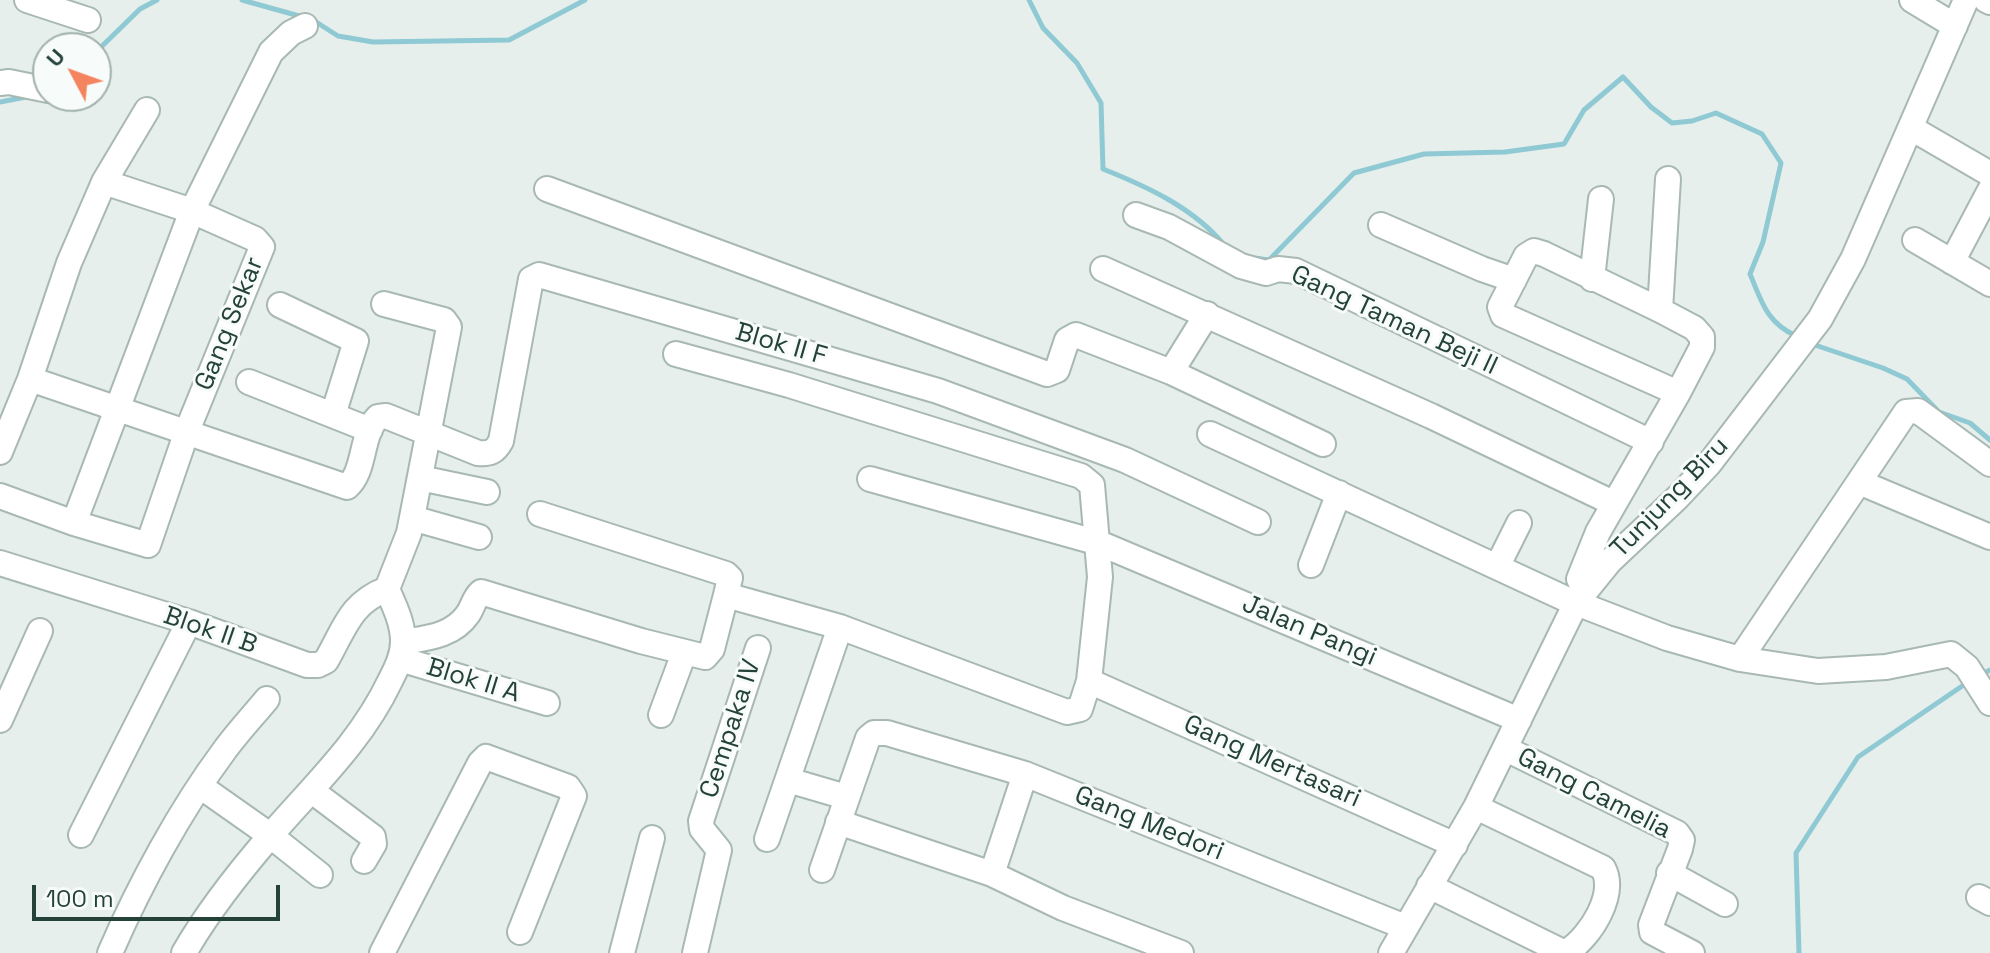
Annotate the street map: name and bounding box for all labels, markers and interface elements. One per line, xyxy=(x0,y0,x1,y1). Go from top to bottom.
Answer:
north arrow xyxy=(32,32,112,112)
text: U xyxy=(40,43,71,72)
street label: Gang Sekar xyxy=(189,253,271,395)
street label: Gang Taman Beji II xyxy=(1286,260,1502,382)
street label: Blok II F xyxy=(732,317,830,373)
street label: Tunjung Biru xyxy=(1605,431,1735,565)
street label: Jalan Pangi xyxy=(1237,589,1381,673)
street label: Blok II B xyxy=(159,600,261,662)
street label: Blok II A xyxy=(423,652,523,710)
street label: Cempaka IV xyxy=(694,656,768,802)
street label: Gang Mertasari xyxy=(1179,709,1365,815)
street label: Gang Camelia xyxy=(1512,742,1676,846)
street label: Gang Medori xyxy=(1070,780,1228,868)
scale bar xyxy=(36,869,284,919)
text: 100 m xyxy=(46,883,114,914)

